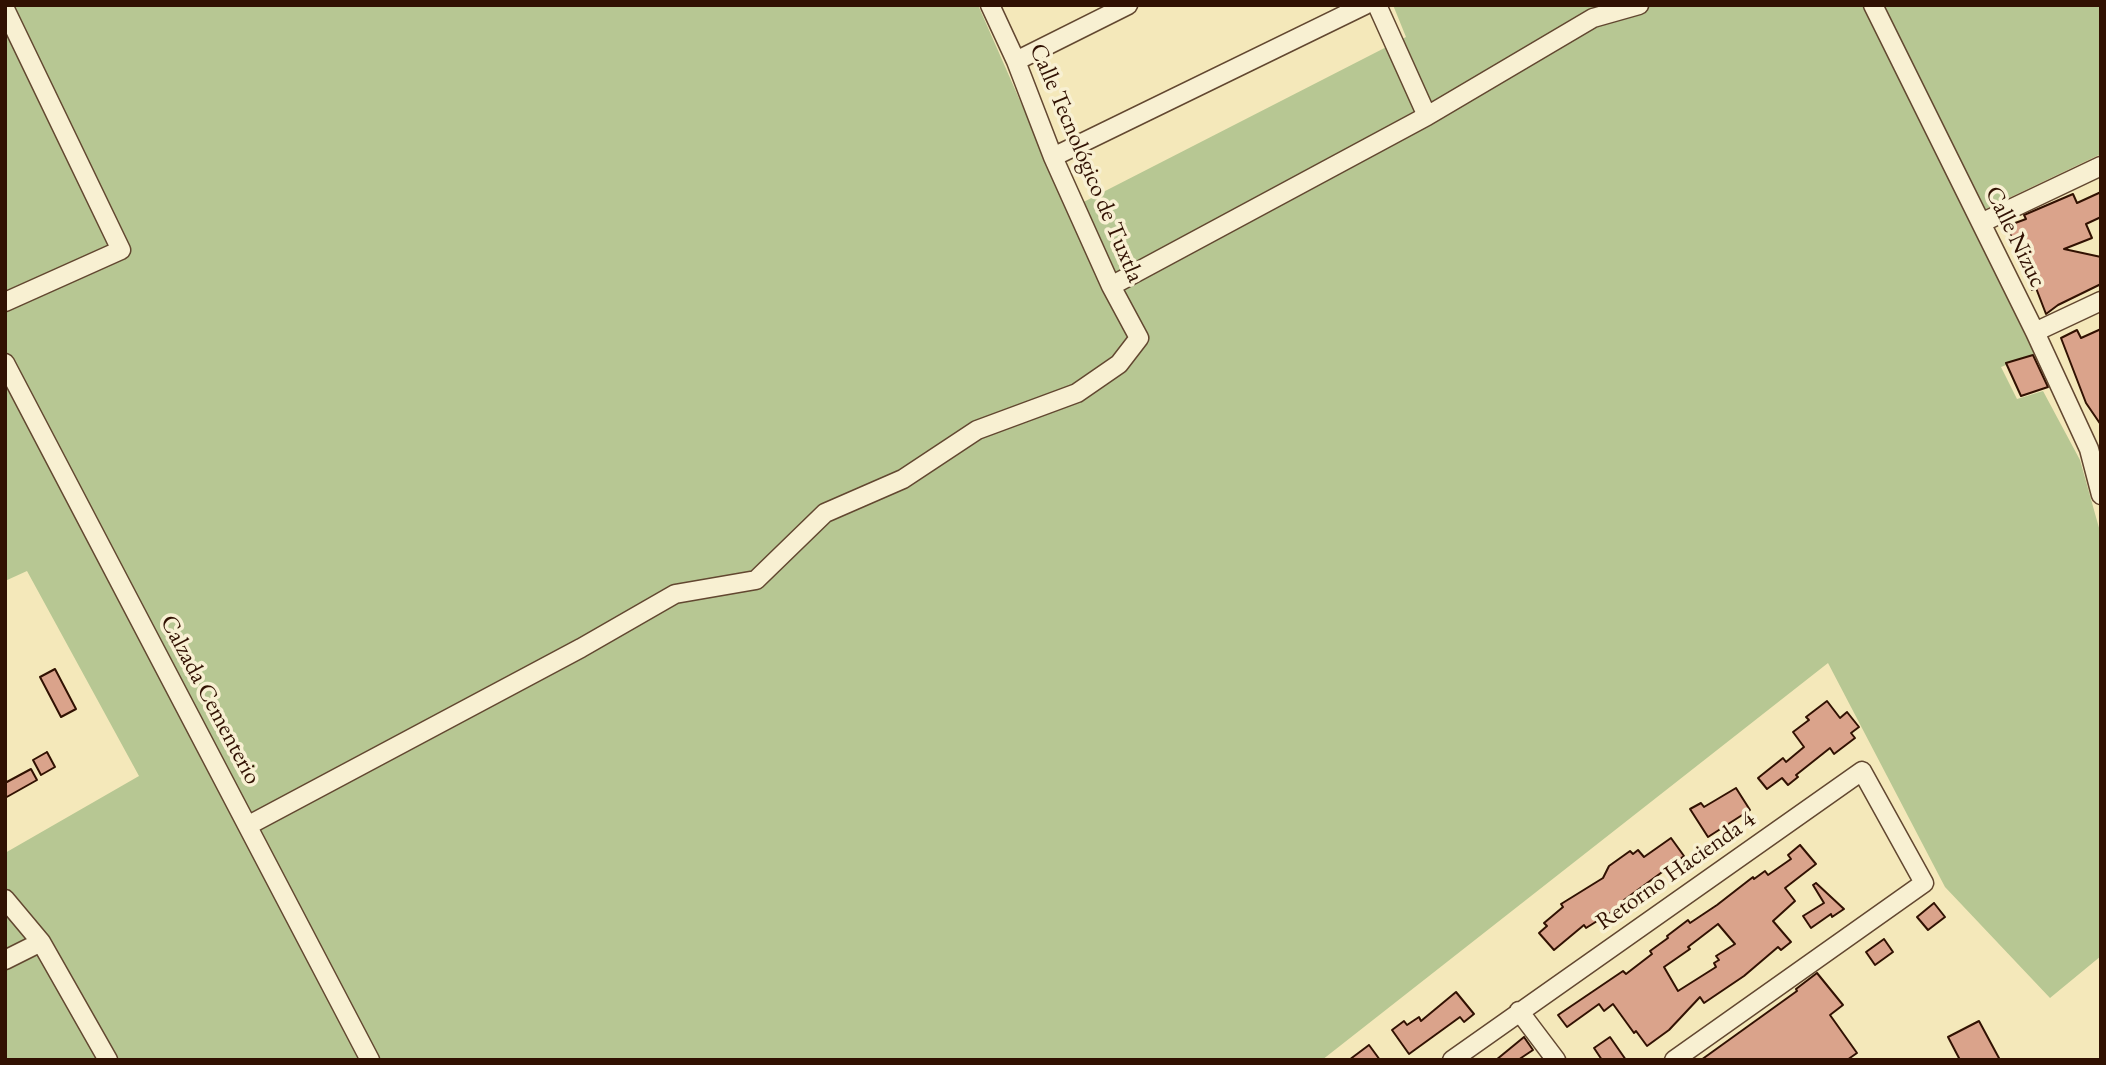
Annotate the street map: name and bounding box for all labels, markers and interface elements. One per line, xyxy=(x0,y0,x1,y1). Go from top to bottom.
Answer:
street label: Calle Tecnológico de Tuxtla xyxy=(1023,39,1149,287)
street label: Calle Nizuc xyxy=(1978,182,2052,292)
street label: Calzada Cementerio xyxy=(153,611,267,789)
street label: Retorno Hacienda 4 xyxy=(1591,805,1761,937)

